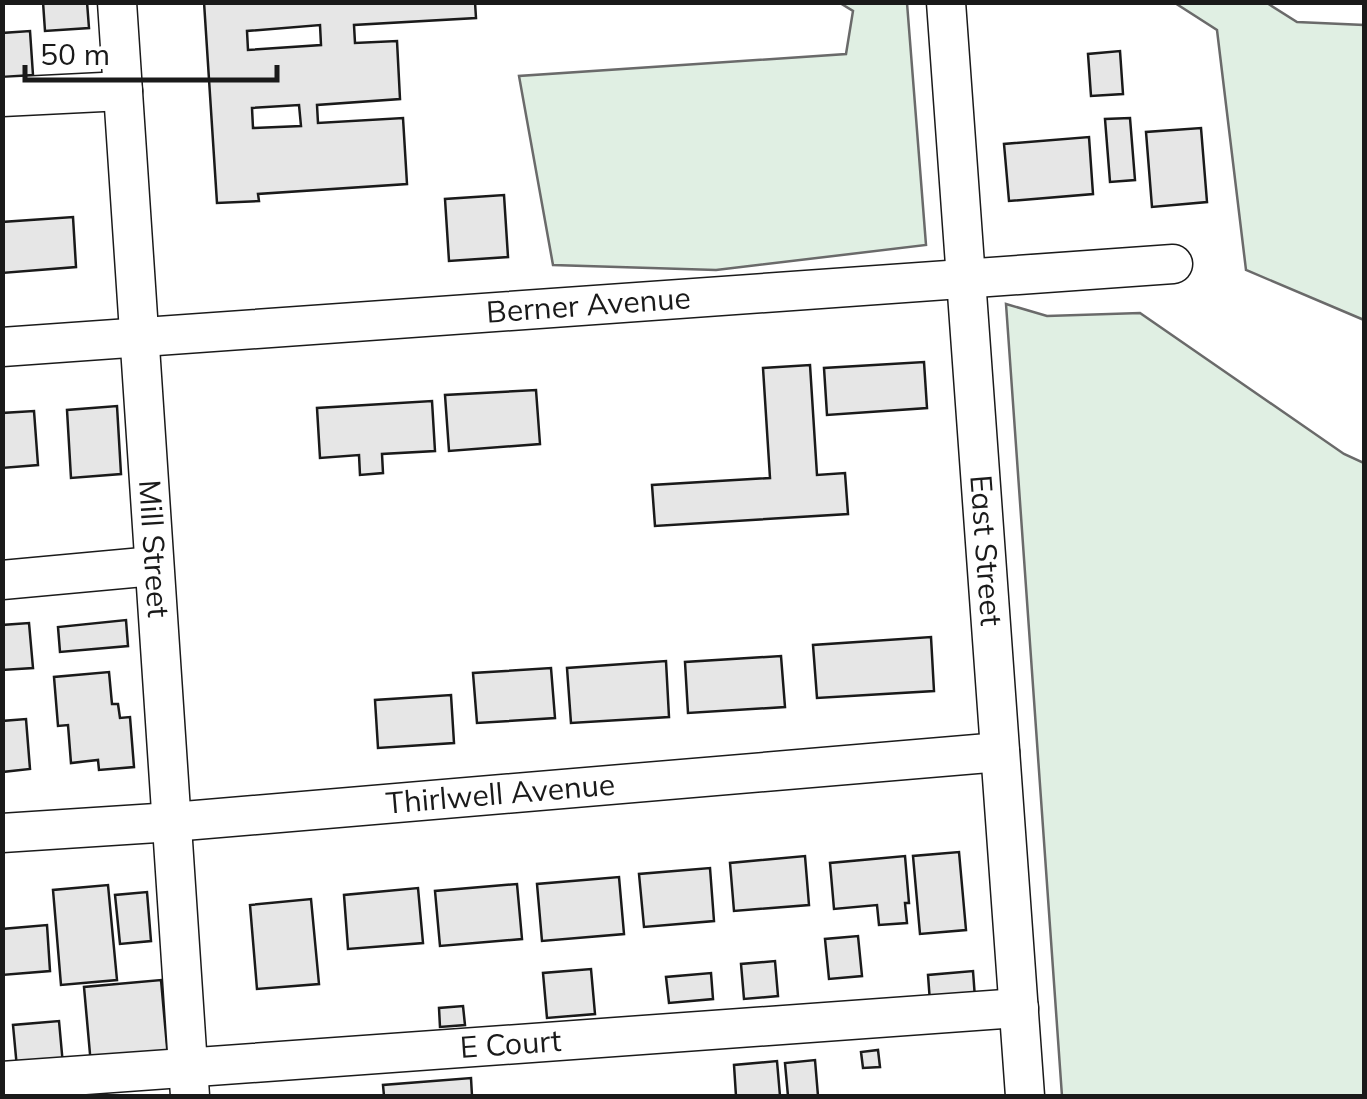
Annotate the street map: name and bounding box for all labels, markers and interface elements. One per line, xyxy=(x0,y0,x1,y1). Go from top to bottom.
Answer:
scale bar xyxy=(25,20,278,82)
text: 50 m xyxy=(40,35,110,73)
street label: Berner Avenue xyxy=(485,278,692,331)
street label: East Street xyxy=(962,474,1011,627)
street label: Mill Street xyxy=(131,479,178,619)
street label: Thirlwell Avenue xyxy=(384,765,616,822)
street label: E Court xyxy=(459,1021,563,1066)

